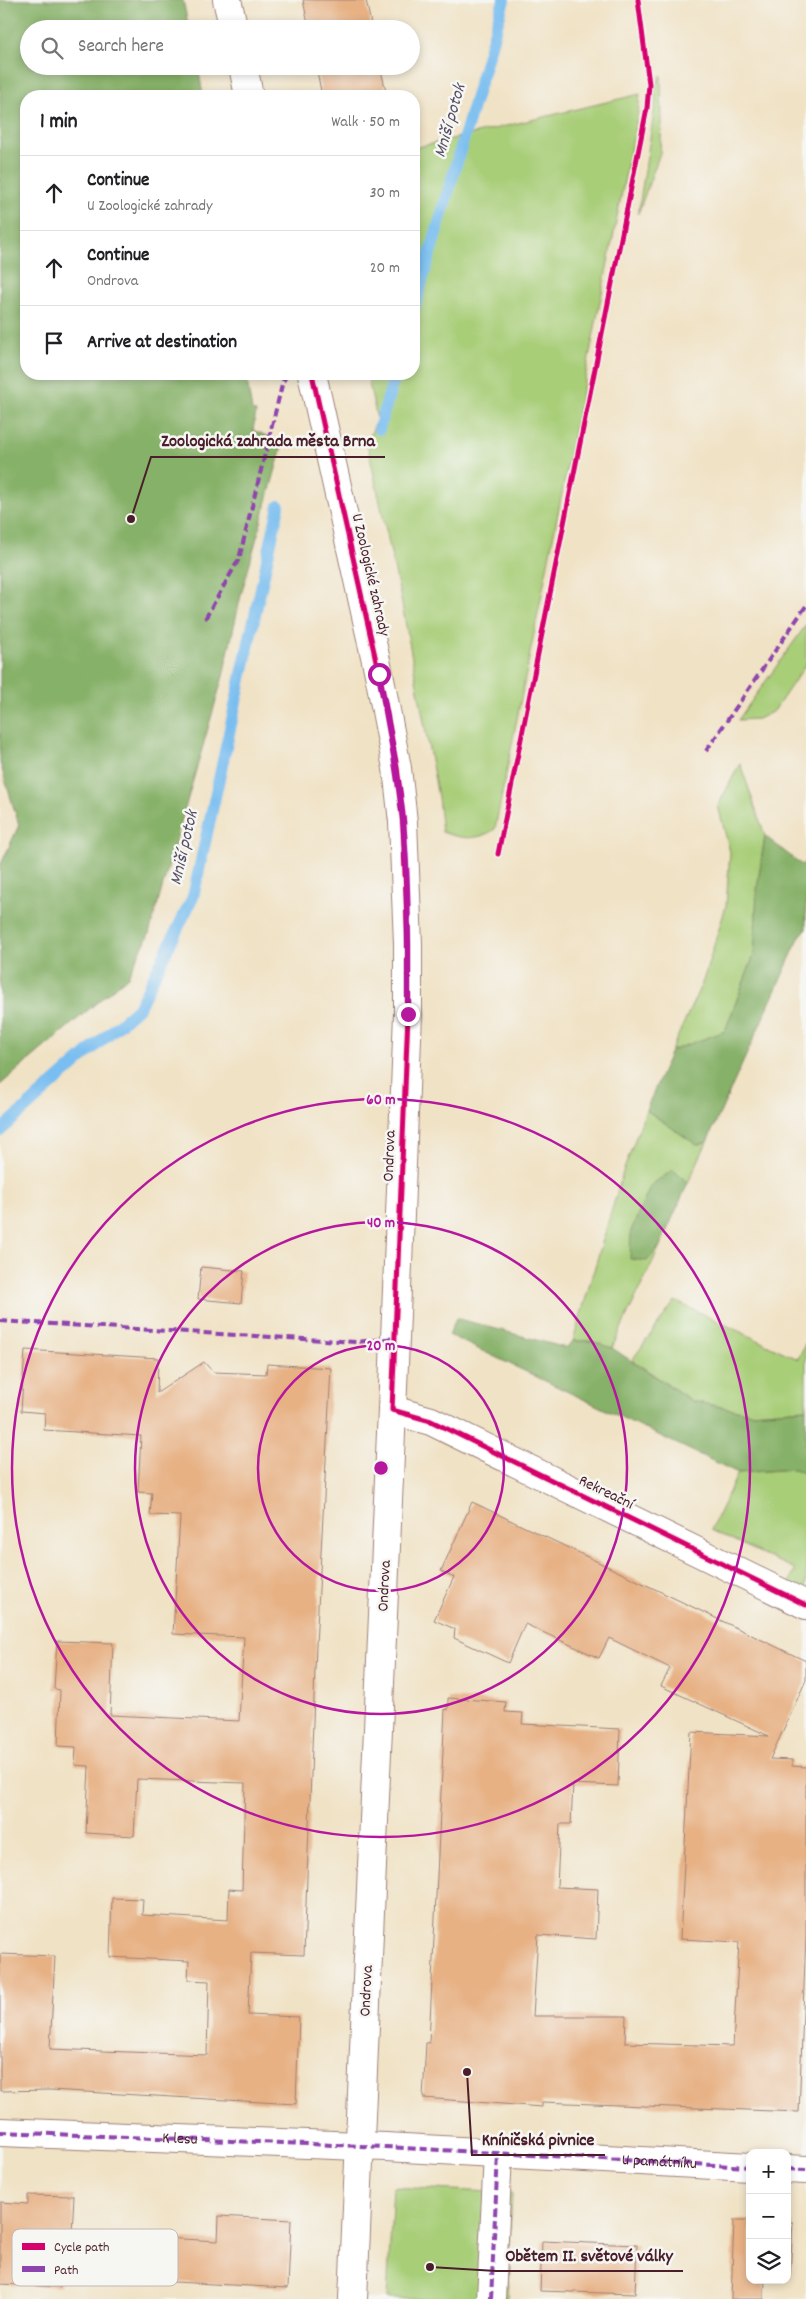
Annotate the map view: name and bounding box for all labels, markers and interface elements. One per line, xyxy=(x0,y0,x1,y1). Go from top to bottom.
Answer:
search box xyxy=(20,20,420,75)
icon: search xyxy=(38,34,66,62)
text: Search here xyxy=(78,34,164,61)
water label: Mniší potok xyxy=(429,80,474,161)
text: 1 min xyxy=(40,108,77,138)
text: Walk · 50 m xyxy=(331,111,400,134)
text: Continue xyxy=(87,168,149,195)
icon: ahead xyxy=(40,179,68,207)
text: 30 m xyxy=(370,182,400,205)
text: U Zoologické zahrady xyxy=(87,195,212,218)
text: Continue xyxy=(87,243,149,270)
icon: ahead xyxy=(40,254,68,282)
text: 20 m xyxy=(370,257,400,280)
text: Ondrova xyxy=(87,270,138,293)
icon: arrive xyxy=(40,329,68,357)
text: Arrive at destination xyxy=(87,330,237,357)
callout: Zoologická zahrada města Brna xyxy=(151,424,385,457)
text: Zoologická zahrada města Brna xyxy=(161,430,375,455)
street label: U Zoologické zahrady xyxy=(345,511,395,639)
route start xyxy=(368,663,391,686)
water label: Mniší potok xyxy=(164,807,206,888)
route end xyxy=(397,1003,420,1026)
text: 60 m xyxy=(366,1090,396,1112)
street label: Ondrova xyxy=(378,1129,402,1182)
text: 40 m xyxy=(367,1213,395,1235)
text: 20 m xyxy=(367,1336,395,1358)
centre of rings xyxy=(372,1459,390,1477)
street label: Rekreační xyxy=(575,1470,638,1517)
street label: Ondrova xyxy=(372,1559,398,1612)
street label: Ondrova xyxy=(354,1964,380,2017)
callout: Kníničská pivnice xyxy=(472,2122,605,2155)
street label: K lesu xyxy=(162,2127,198,2151)
text: Kníničská pivnice xyxy=(482,2129,594,2154)
street label: U památníku xyxy=(621,2148,697,2176)
map controls xyxy=(746,2149,791,2284)
button: + xyxy=(746,2149,791,2194)
button: − xyxy=(746,2194,791,2239)
legend xyxy=(12,2229,178,2286)
text: Cycle path xyxy=(54,2238,110,2258)
callout: Obětem II. světové války xyxy=(496,2238,683,2271)
button: layers xyxy=(746,2239,791,2284)
text: Obětem II. světové války xyxy=(505,2245,673,2270)
text: Path xyxy=(54,2261,79,2281)

